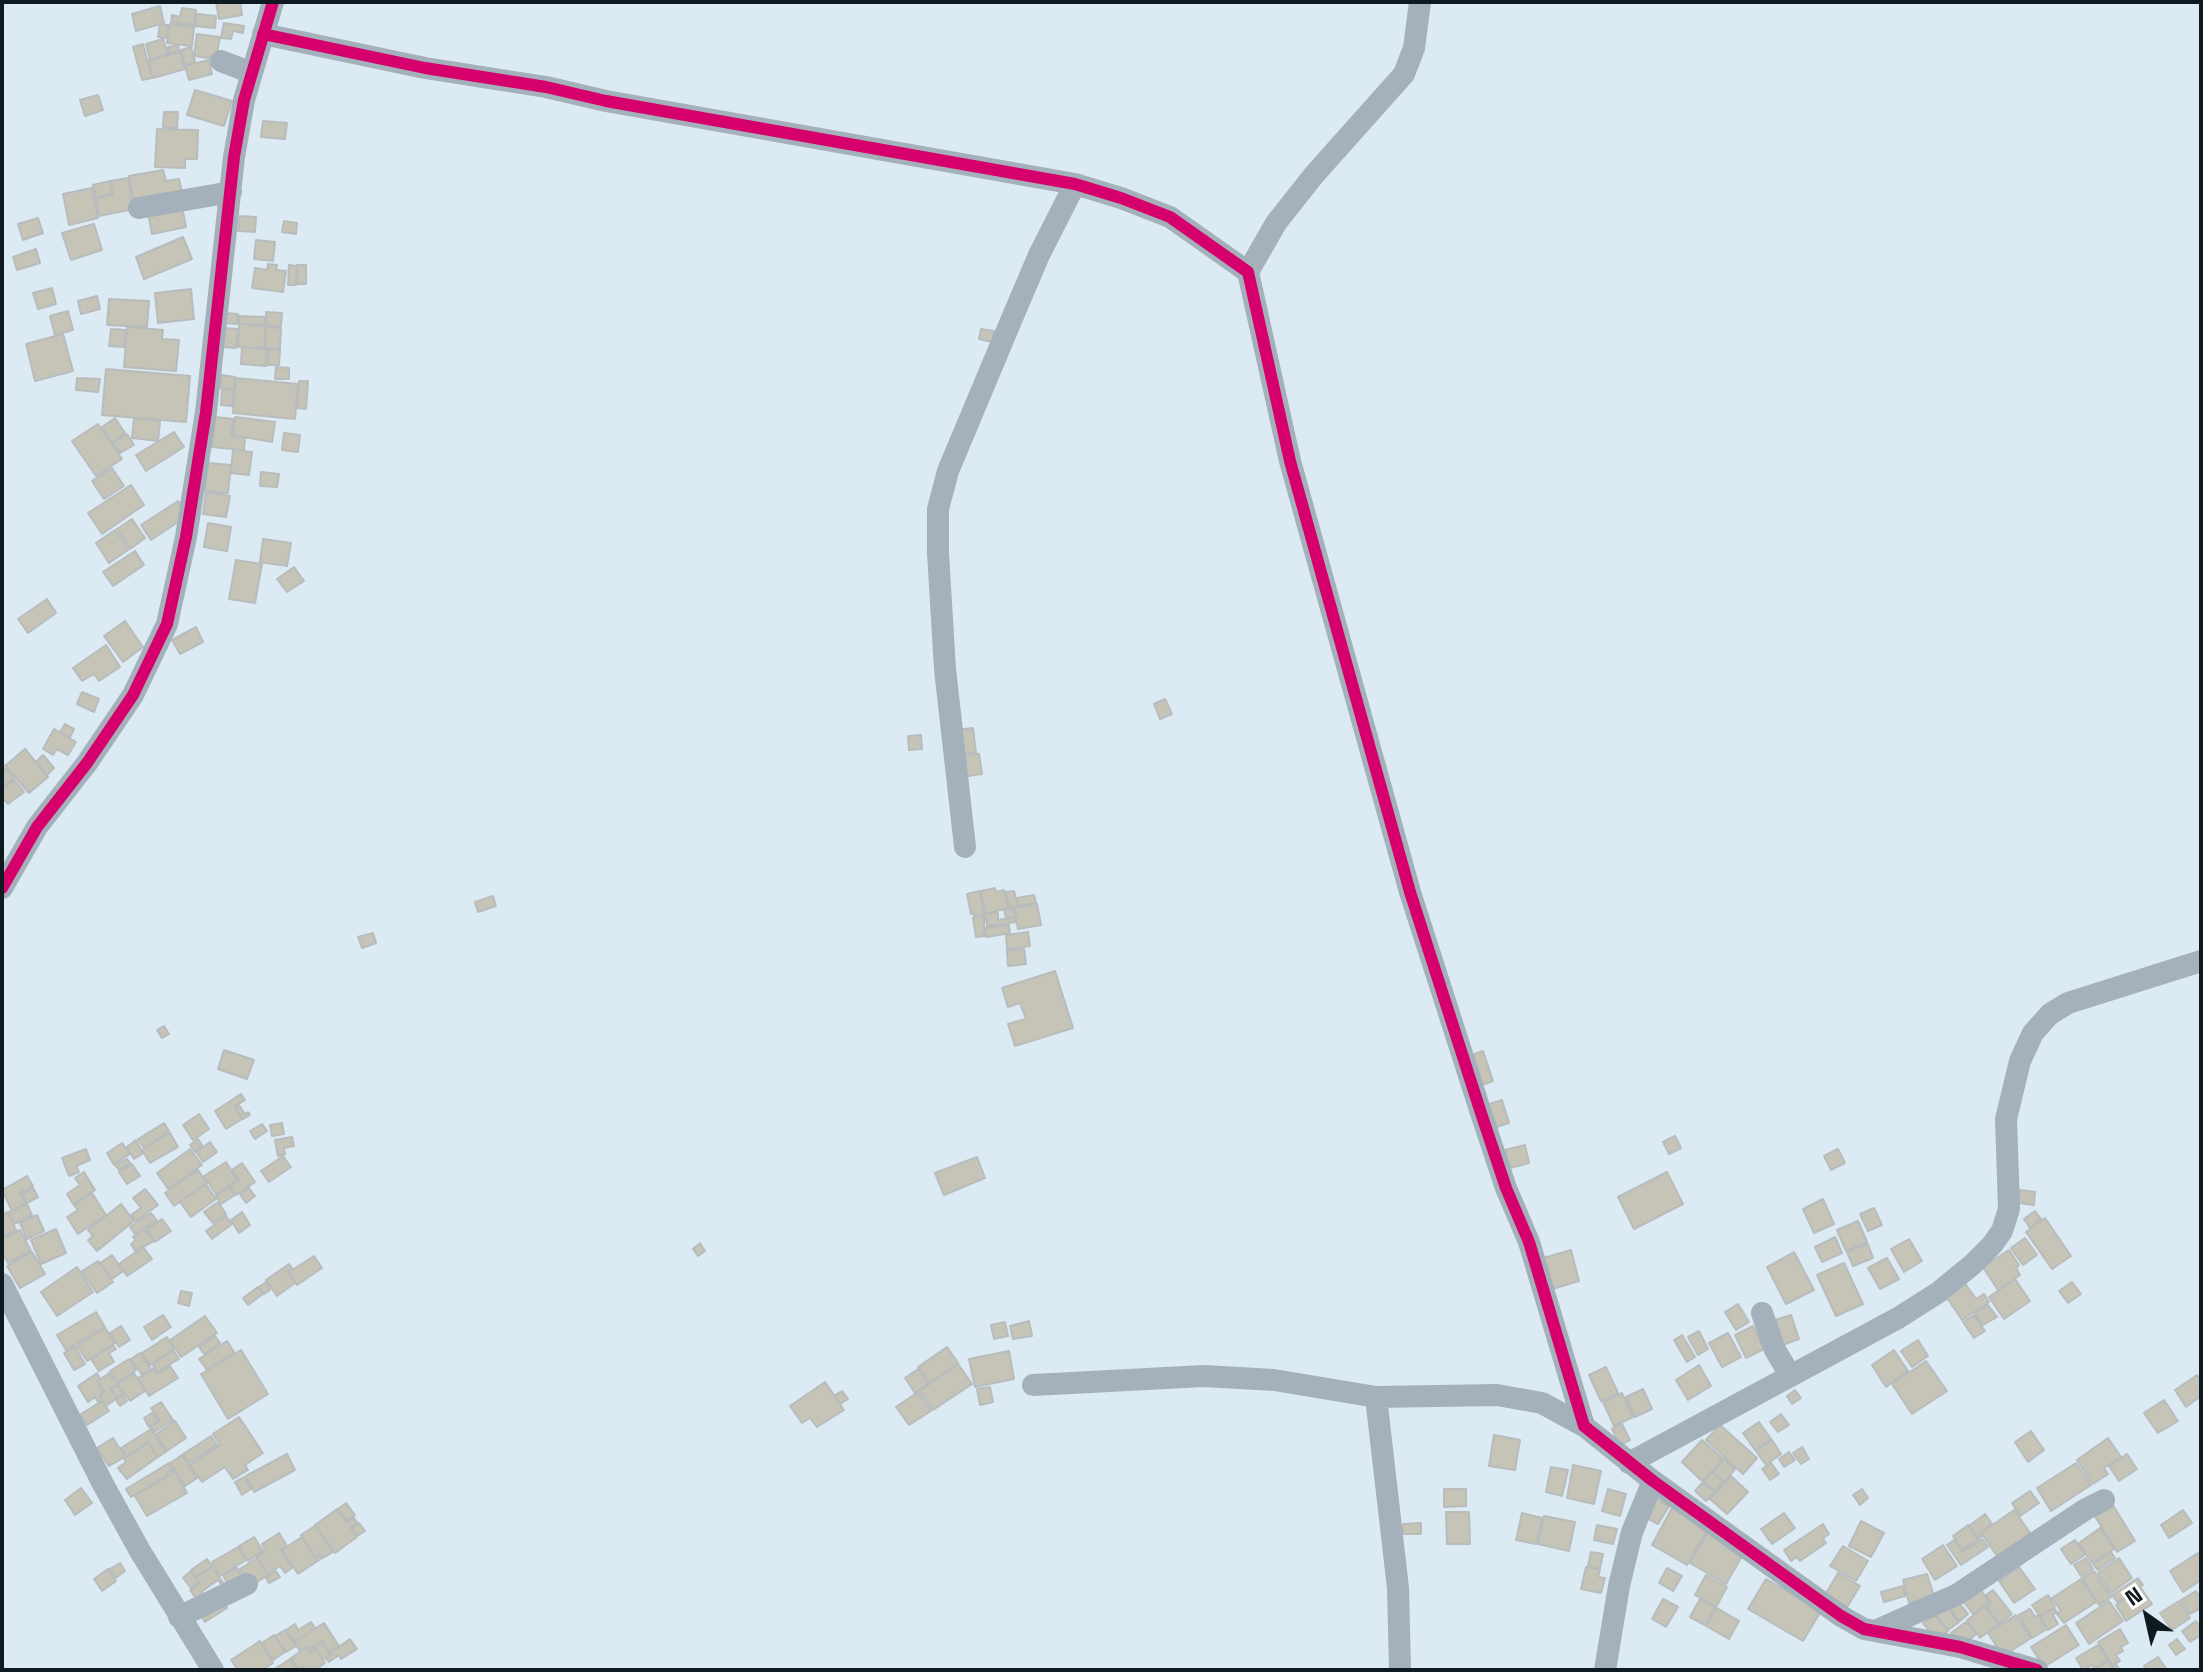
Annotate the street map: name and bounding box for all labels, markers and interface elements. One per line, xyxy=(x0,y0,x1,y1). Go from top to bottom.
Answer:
north arrow xyxy=(2107,1576,2187,1656)
text: N xyxy=(2120,1580,2148,1612)

